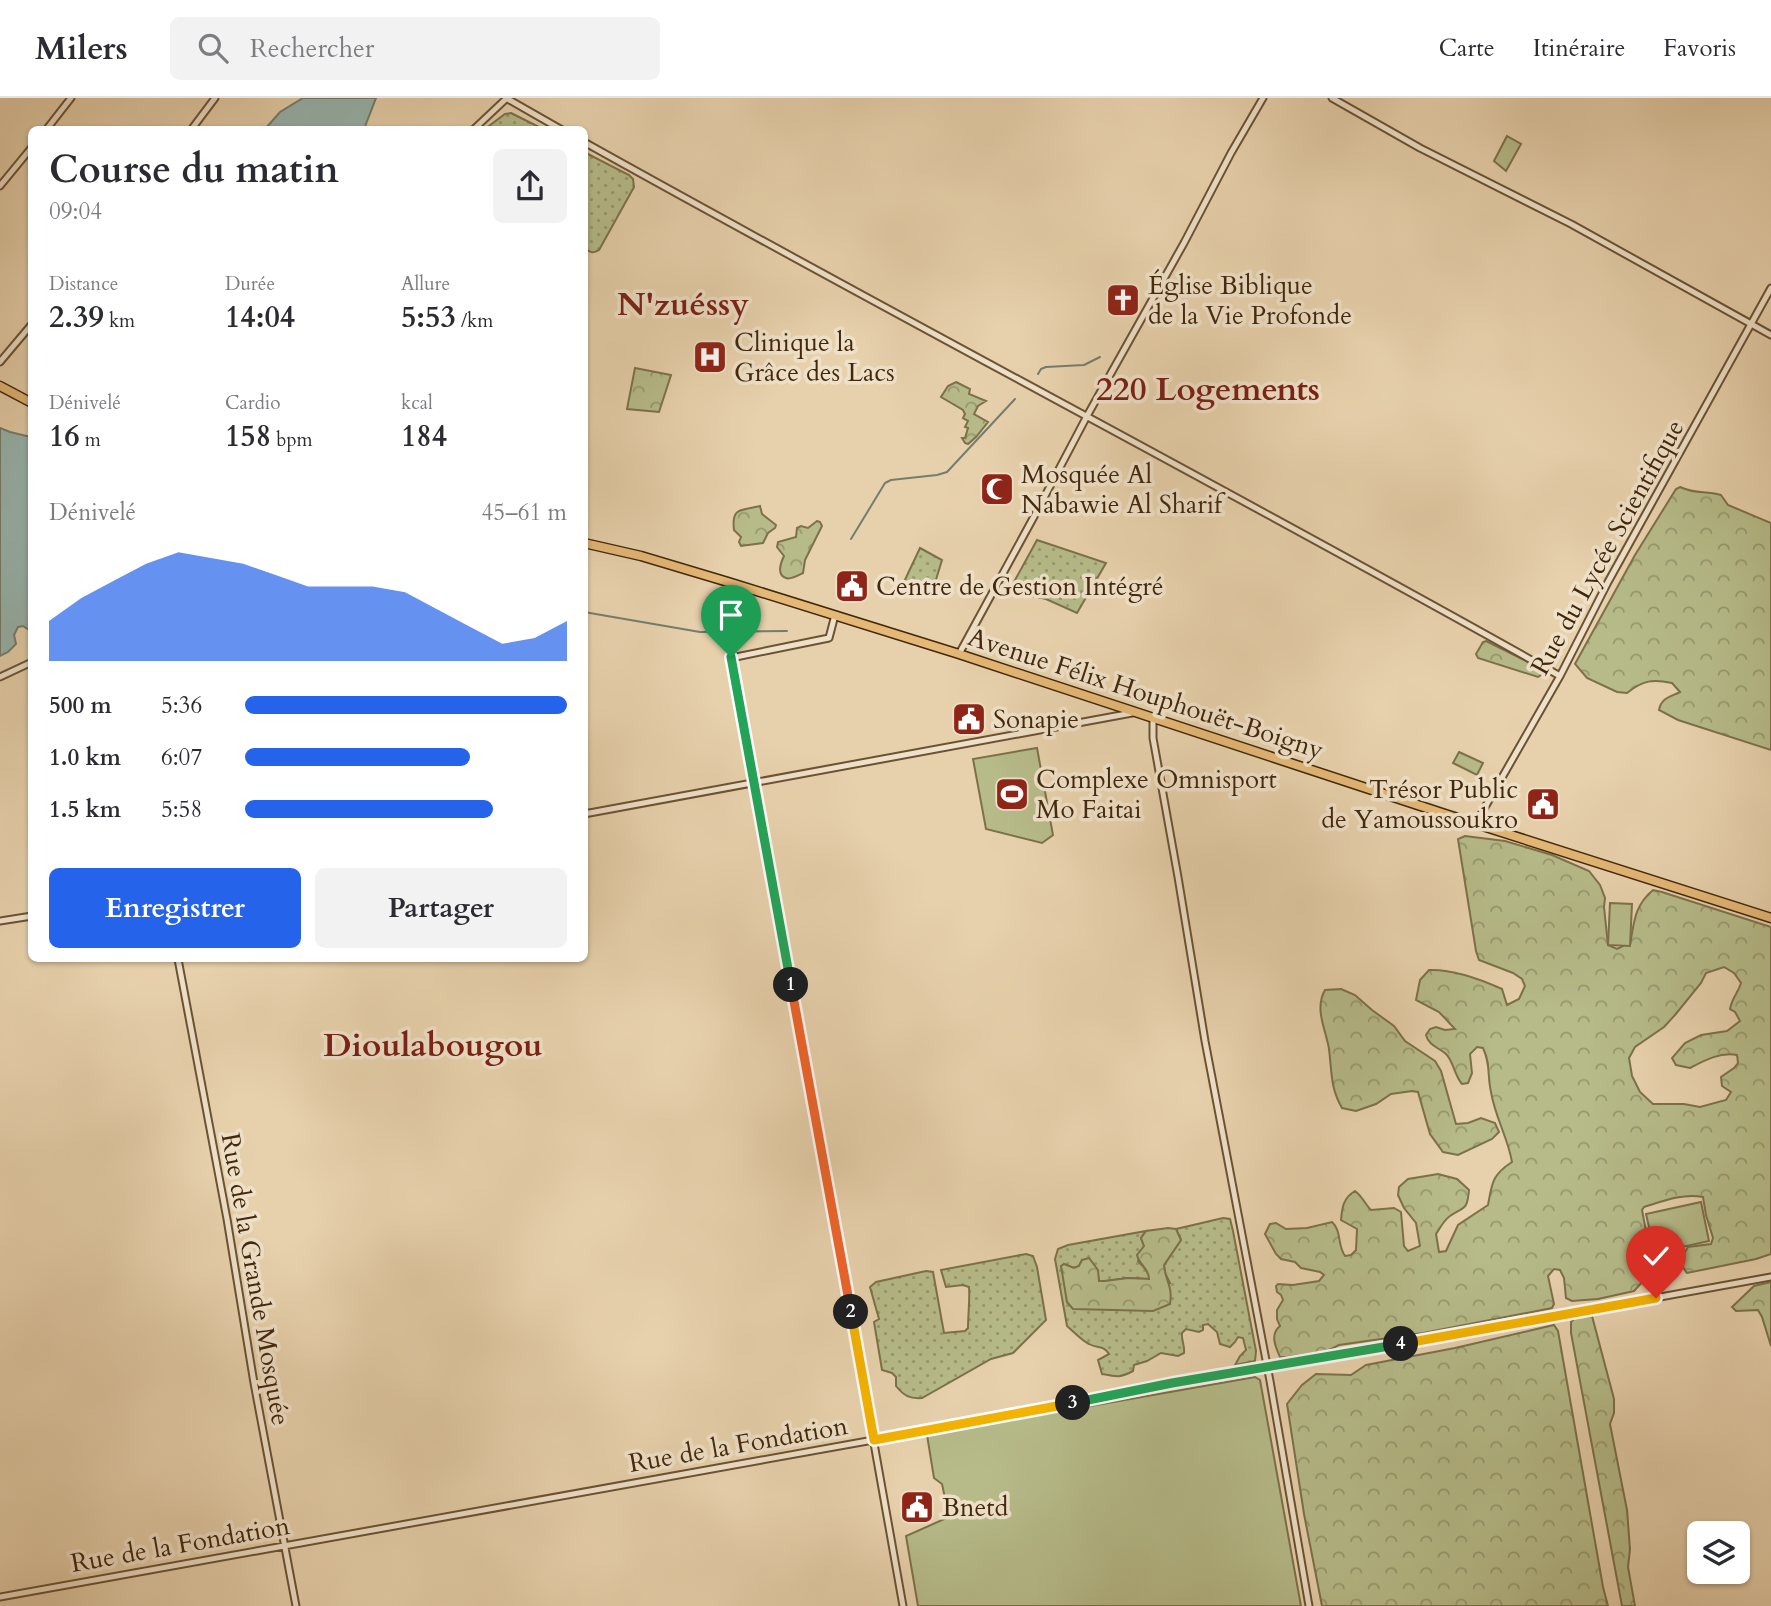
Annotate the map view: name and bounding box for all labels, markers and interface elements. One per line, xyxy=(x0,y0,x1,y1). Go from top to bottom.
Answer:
search box xyxy=(170,17,660,80)
text: Milers xyxy=(35,26,128,71)
icon: search xyxy=(194,29,232,67)
text: Rechercher xyxy=(250,31,374,66)
text: Carte xyxy=(1439,32,1495,65)
text: Itinéraire xyxy=(1533,32,1625,65)
text: Favoris xyxy=(1663,32,1736,65)
text: Course du matin xyxy=(49,144,339,196)
button: share xyxy=(493,149,567,223)
text: 09:04 xyxy=(49,196,102,227)
place label: Église Biblique de la Vie Profonde xyxy=(1148,268,1352,333)
text: Distance xyxy=(49,271,118,297)
text: Durée xyxy=(225,271,275,297)
text: Allure xyxy=(401,271,450,297)
church icon: Église Biblique de la Vie Profonde xyxy=(1104,281,1142,319)
district label: N'zuéssy xyxy=(617,282,749,327)
text: 2.39 xyxy=(49,297,104,338)
text: 14:04 xyxy=(225,297,295,338)
text: 5:53 xyxy=(401,297,456,338)
text: km xyxy=(104,308,135,334)
text: /km xyxy=(456,308,493,334)
place label: Clinique la Grâce des Lacs xyxy=(734,325,895,390)
hospital icon: Clinique la Grâce des Lacs xyxy=(691,338,729,376)
district label: 220 Logements xyxy=(1096,367,1320,412)
text: Dénivelé xyxy=(49,390,121,416)
text: Cardio xyxy=(225,390,280,416)
text: kcal xyxy=(401,390,433,416)
street label: Rue du Lycée Scientifique xyxy=(1523,413,1692,681)
text: 16 xyxy=(49,416,80,457)
text: 158 xyxy=(225,416,271,457)
text: 184 xyxy=(401,416,447,457)
text: m xyxy=(80,427,101,453)
text: bpm xyxy=(271,427,313,453)
place label: Mosquée Al Nabawie Al Sharif xyxy=(1021,457,1226,522)
mosque icon: Mosquée Al Nabawie Al Sharif xyxy=(978,470,1016,508)
text: Dénivelé xyxy=(49,497,136,528)
text: 45–61 m xyxy=(482,497,567,528)
public building icon: Centre de Gestion Intégré xyxy=(833,567,871,605)
place label: Centre de Gestion Intégré xyxy=(876,569,1164,604)
pin xyxy=(701,585,761,657)
icon: arrive xyxy=(712,596,750,634)
street label: Avenue Félix Houphouët-Boigny xyxy=(964,619,1328,768)
text: 500 m xyxy=(49,690,112,721)
text: 5:36 xyxy=(161,690,202,721)
public building icon: Sonapie xyxy=(950,700,988,738)
place label: Sonapie xyxy=(993,702,1079,737)
text: 1.0 km xyxy=(49,742,121,773)
text: 6:07 xyxy=(161,742,202,773)
place label: Complexe Omnisport Mo Faitai xyxy=(1036,762,1277,827)
place label: Trésor Public de Yamoussoukro xyxy=(1321,772,1518,837)
sports icon: Complexe Omnisport Mo Faitai xyxy=(993,775,1031,813)
public building icon: Trésor Public de Yamoussoukro xyxy=(1524,785,1562,823)
text: 1.5 km xyxy=(49,794,121,825)
text: 5:58 xyxy=(161,794,202,825)
button: Enregistrer xyxy=(49,868,301,948)
button: Partager xyxy=(315,868,567,948)
pin: 1 xyxy=(774,968,808,1002)
text: 1 xyxy=(786,971,795,997)
district label: Dioulabougou xyxy=(323,1023,543,1068)
street label: Rue de la Grande Mosquée xyxy=(213,1130,298,1428)
pin xyxy=(1626,1226,1686,1298)
icon: check xyxy=(1637,1237,1675,1275)
pin: 2 xyxy=(834,1294,868,1330)
text: 2 xyxy=(846,1298,855,1324)
pin: 4 xyxy=(1384,1326,1418,1362)
text: 4 xyxy=(1396,1330,1405,1356)
pin: 3 xyxy=(1056,1386,1090,1420)
text: 3 xyxy=(1068,1389,1077,1415)
street label: Rue de la Fondation xyxy=(626,1408,850,1481)
public building icon: Bnetd xyxy=(898,1488,936,1526)
place label: Bnetd xyxy=(942,1490,1008,1525)
street label: Rue de la Fondation xyxy=(68,1508,292,1581)
map controls xyxy=(1687,1521,1750,1584)
button: layers xyxy=(1687,1521,1750,1584)

